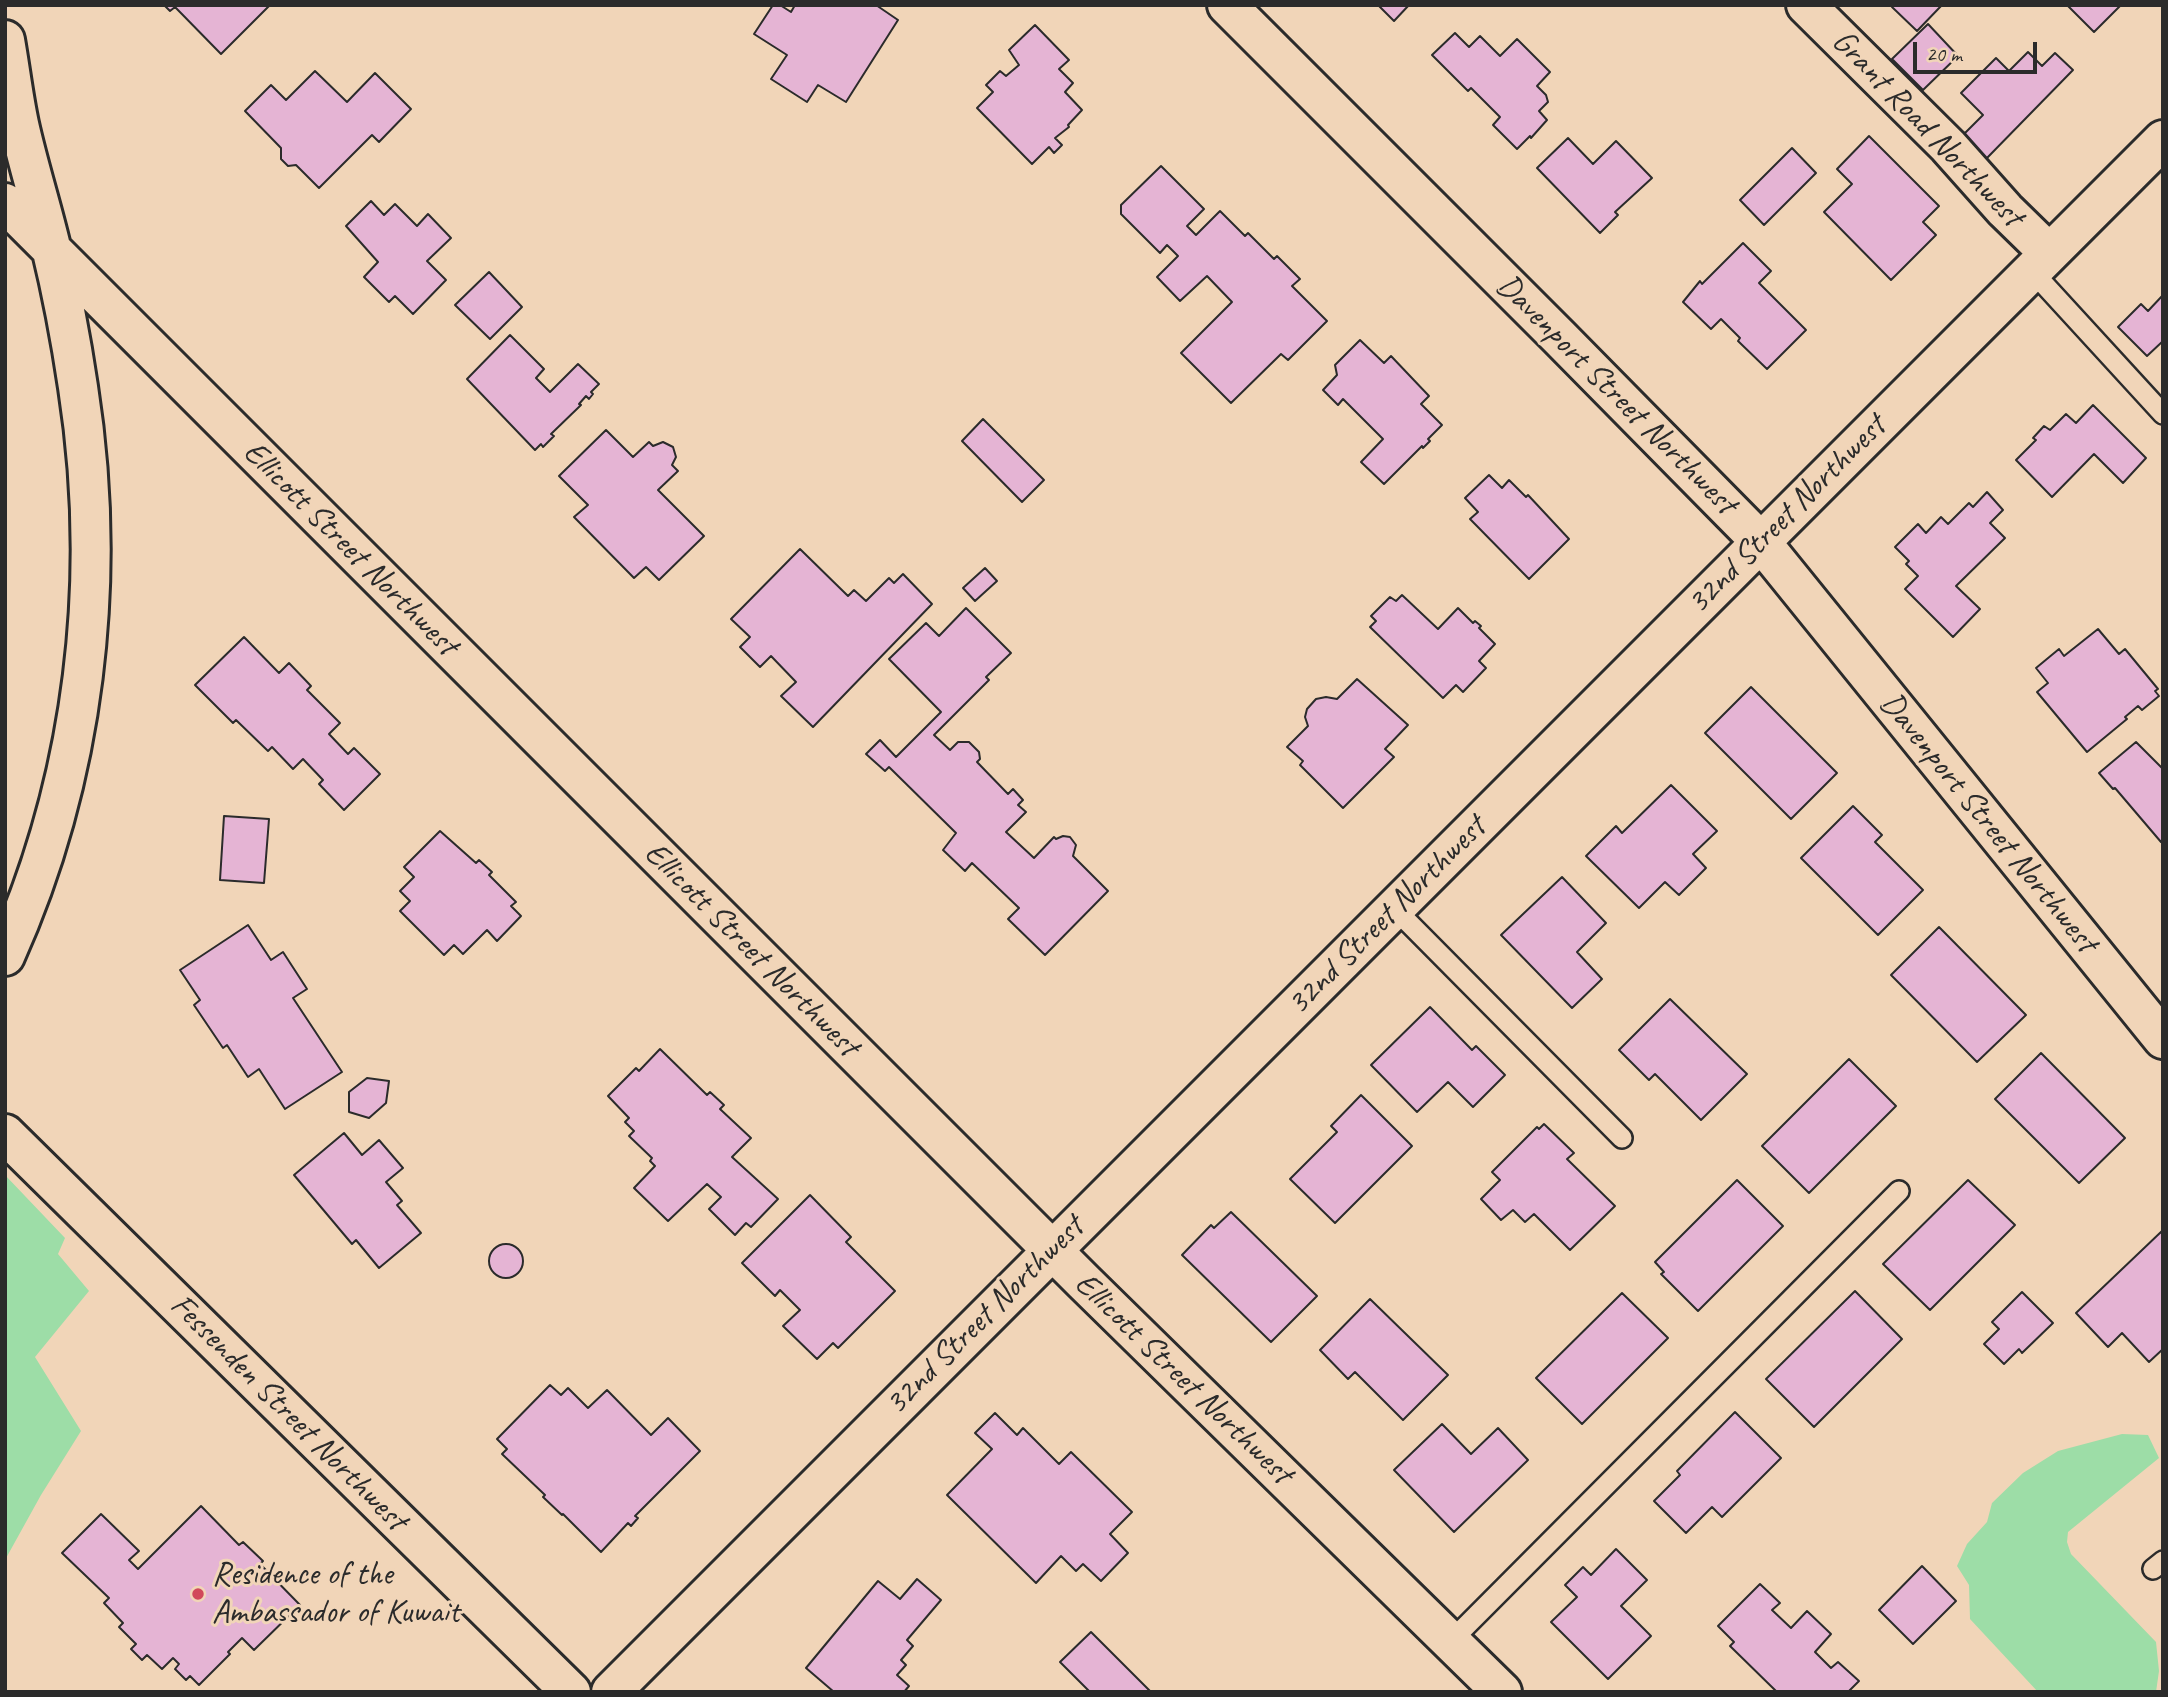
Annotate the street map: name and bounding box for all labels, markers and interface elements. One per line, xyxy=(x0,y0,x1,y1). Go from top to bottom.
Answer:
street label: Grant Road Northwest xyxy=(1823,22,2031,236)
scale bar xyxy=(1916,28,2040,72)
text: 20 m xyxy=(1926,41,1962,67)
street label: Davenport Street Northwest xyxy=(1488,267,1744,523)
street label: 32nd Street Northwest xyxy=(1679,407,1895,623)
street label: Ellicott Street Northwest xyxy=(234,433,466,665)
street label: Davenport Street Northwest xyxy=(1871,685,2105,961)
street label: 32nd Street Northwest xyxy=(1279,808,1495,1024)
street label: Ellicott Street Northwest xyxy=(635,834,867,1066)
street label: 32nd Street Northwest xyxy=(877,1208,1093,1424)
street label: Ellicott Street Northwest xyxy=(1066,1265,1300,1493)
street label: Fessenden Street Northwest xyxy=(161,1286,415,1540)
place label: Residence of the Ambassador of Kuwait xyxy=(212,1555,459,1633)
marker: Residence of the Ambassador of Kuwait xyxy=(190,1586,206,1602)

